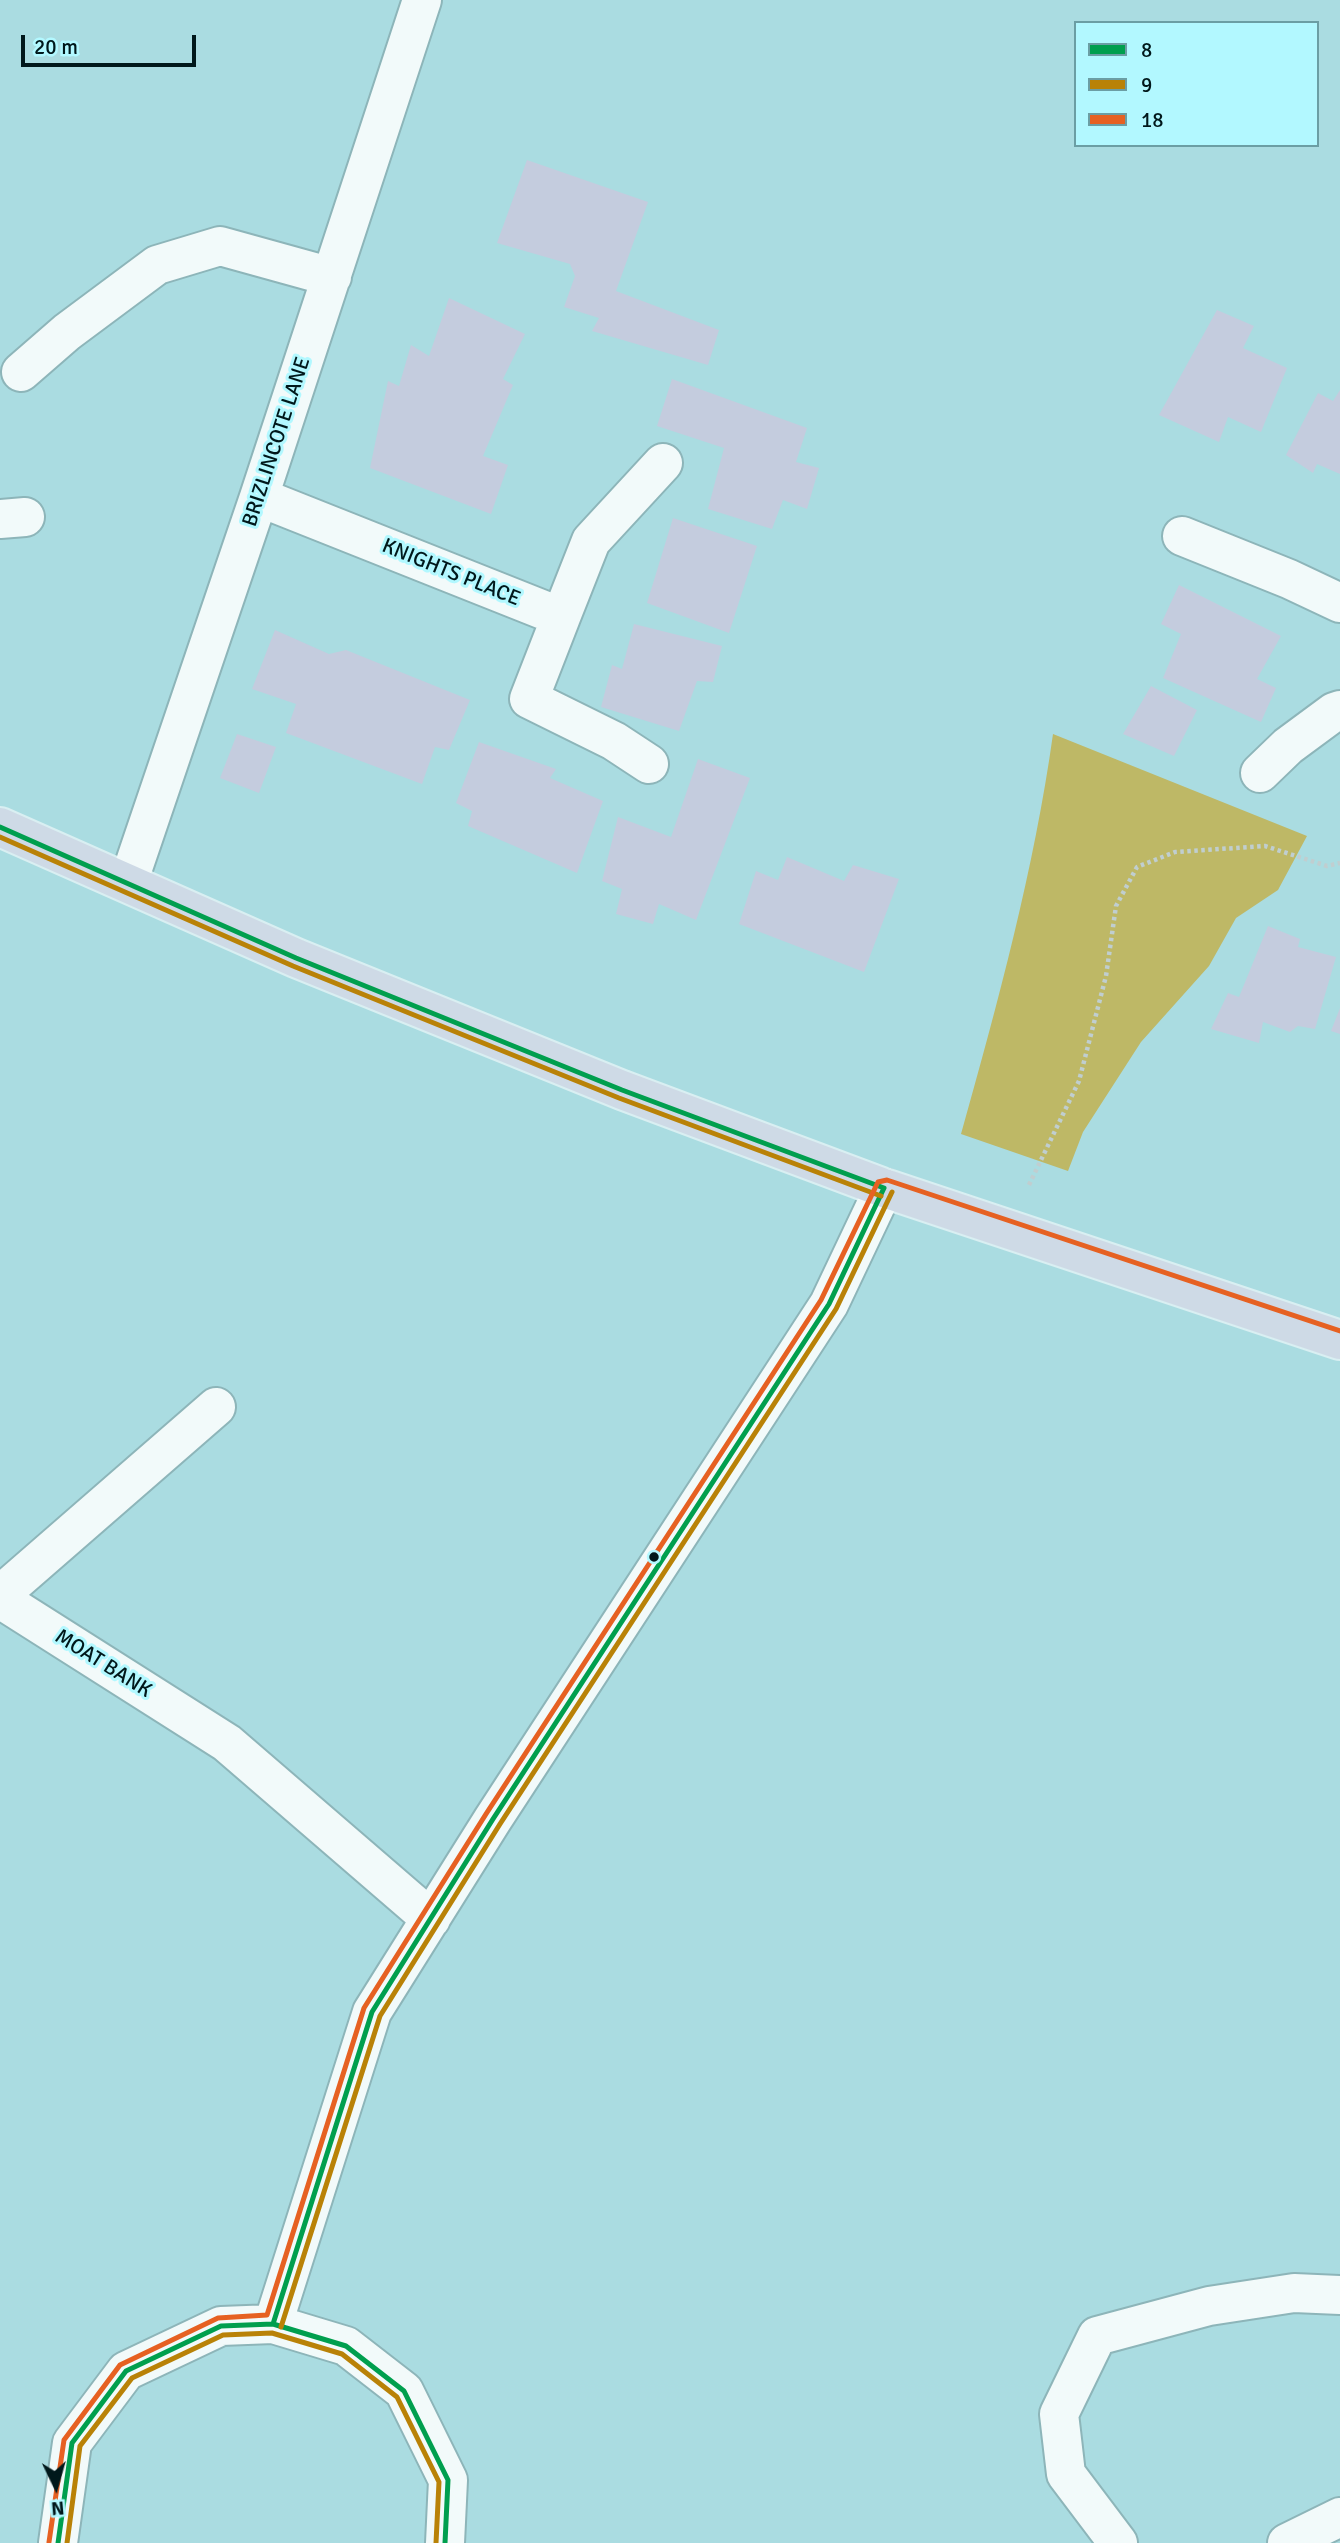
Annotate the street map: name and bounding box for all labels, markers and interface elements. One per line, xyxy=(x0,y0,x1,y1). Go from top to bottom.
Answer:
scale bar xyxy=(24,21,200,65)
legend xyxy=(1074,21,1319,147)
text: 20 m xyxy=(34,34,78,60)
text: 8 xyxy=(1141,37,1152,63)
text: 9 xyxy=(1141,72,1152,98)
text: 18 xyxy=(1141,107,1164,133)
street label: BRIZLINCOTE LANE xyxy=(238,354,316,530)
street label: KNIGHTS PLACE xyxy=(378,534,524,612)
unlabelled marker xyxy=(647,1550,661,1564)
street label: MOAT BANK xyxy=(50,1624,156,1704)
north arrow xyxy=(21,2452,91,2522)
text: N xyxy=(50,2495,65,2520)

